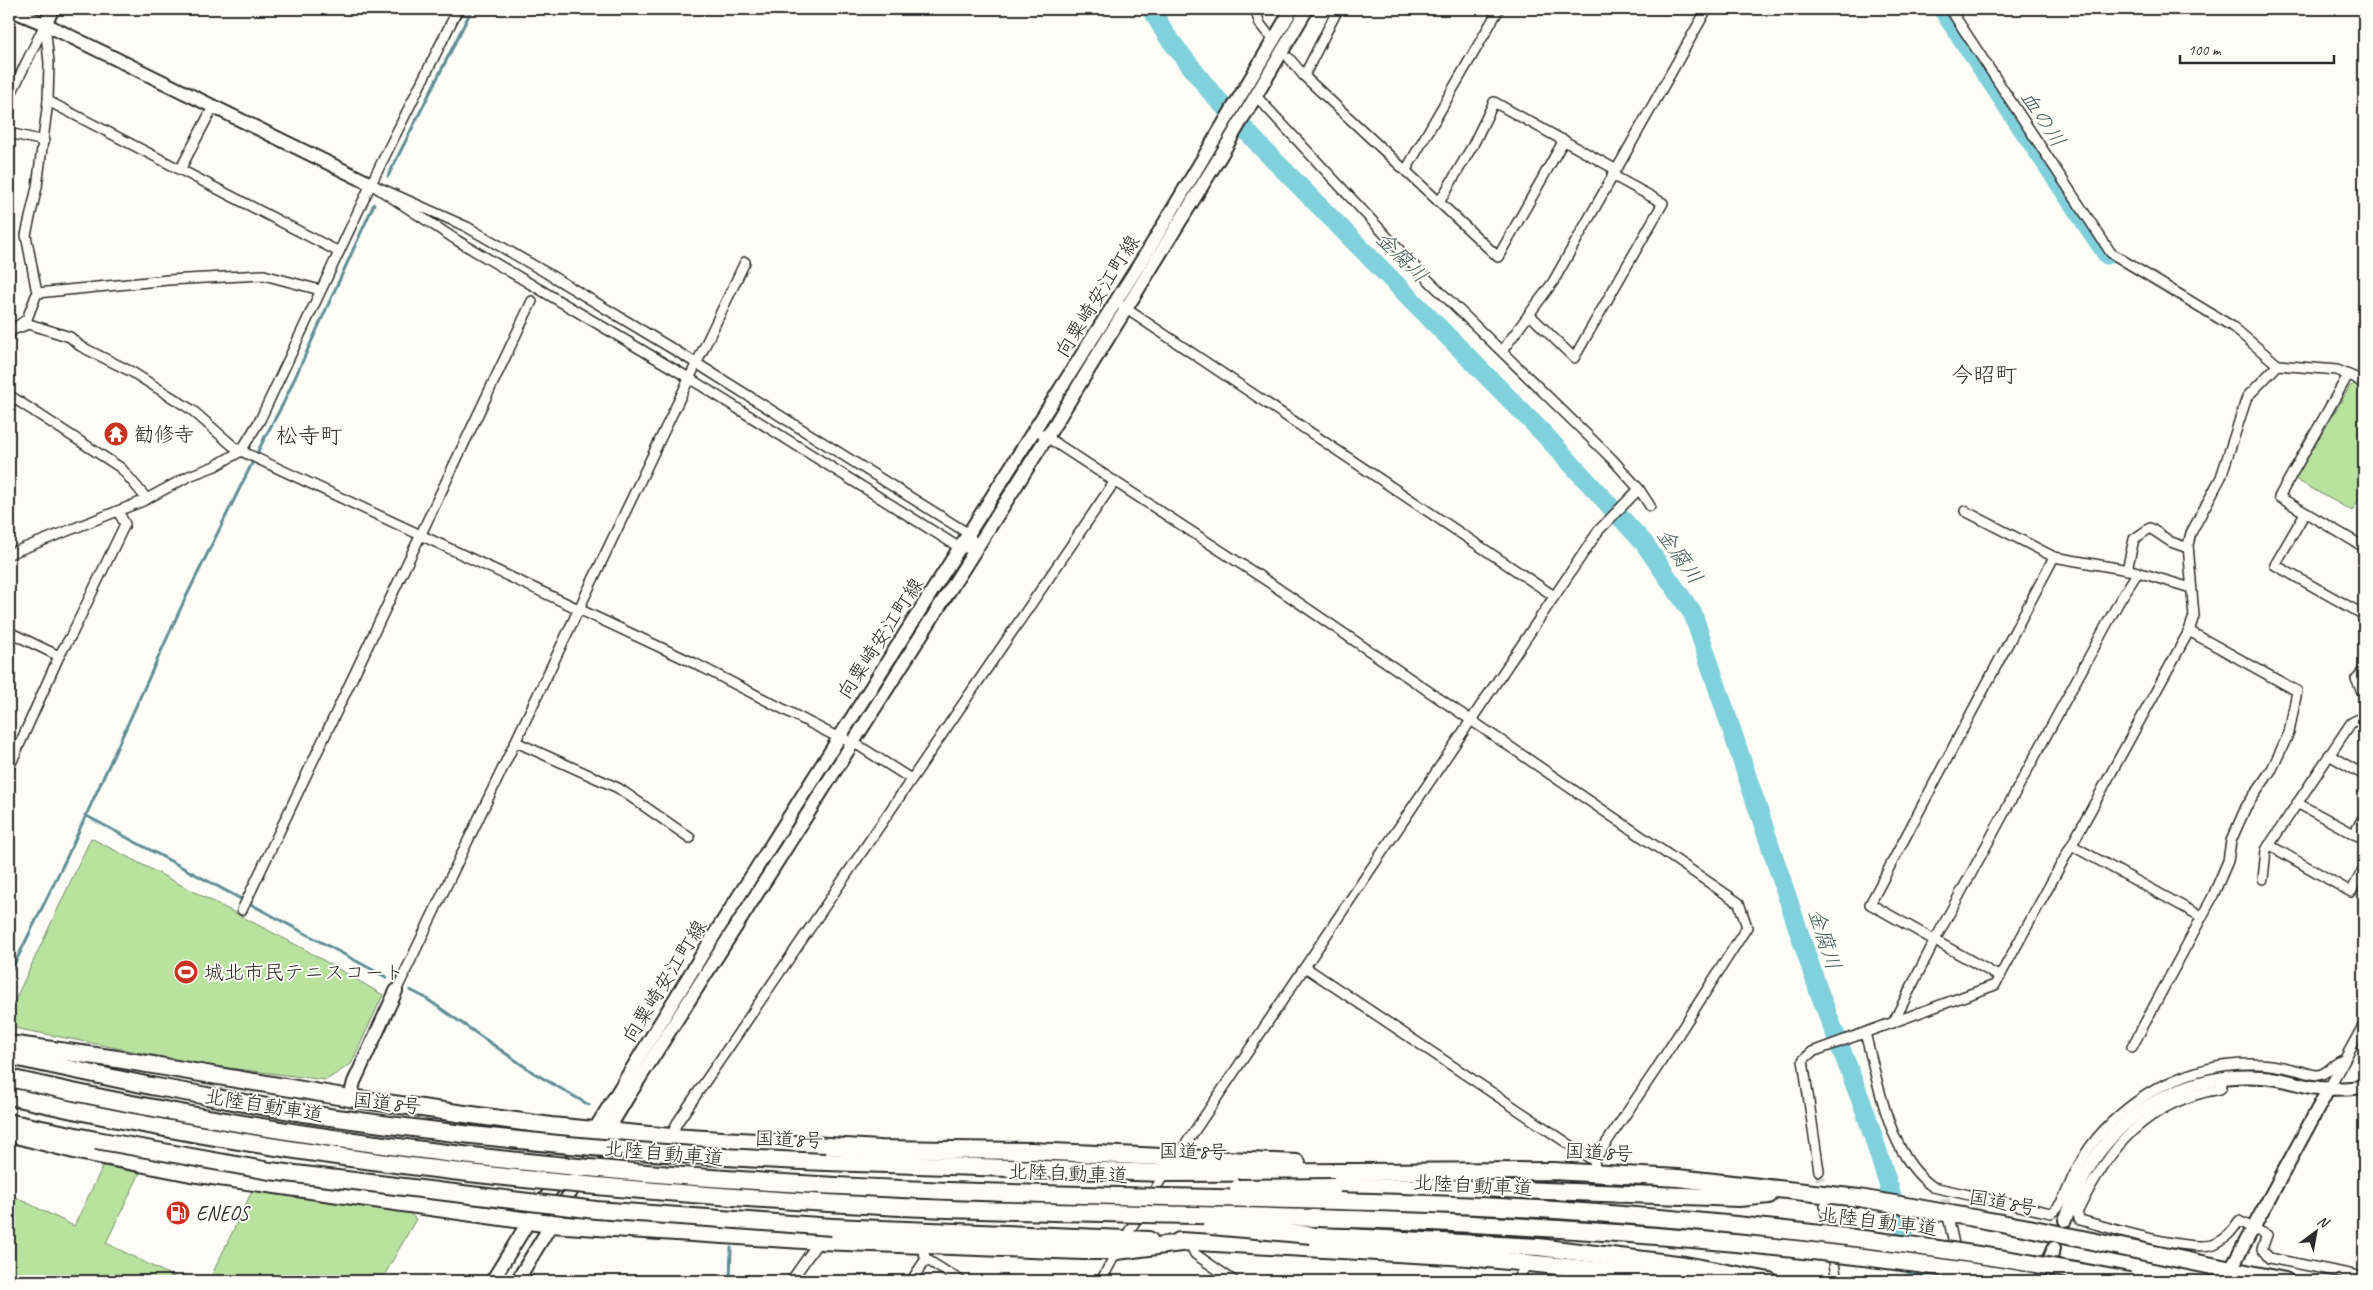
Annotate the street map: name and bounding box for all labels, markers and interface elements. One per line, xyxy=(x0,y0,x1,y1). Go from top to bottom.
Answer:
scale bar xyxy=(2180,32,2334,64)
text: 100 m xyxy=(2188,41,2222,60)
water label: 血の川 xyxy=(2015,86,2071,152)
water label: 金腐川 xyxy=(1371,226,1433,288)
street label: 向粟崎安江町線 xyxy=(1050,230,1145,362)
district label: 今昭町 xyxy=(1951,361,2017,389)
temple icon: 勧修寺 xyxy=(103,421,129,447)
place label: 勧修寺 xyxy=(134,422,194,447)
district label: 松寺町 xyxy=(276,422,342,450)
water label: 金腐川 xyxy=(1651,523,1709,589)
street label: 向粟崎安江町線 xyxy=(832,573,929,704)
water label: 金腐川 xyxy=(1803,905,1847,973)
street label: 向粟崎安江町線 xyxy=(617,915,712,1047)
sports icon: 城北市民テニスコート xyxy=(173,959,199,985)
place label: 城北市民テニスコート xyxy=(204,960,404,985)
street label: 北陸自動車道 xyxy=(203,1084,325,1127)
street label: 国道8号 xyxy=(351,1087,423,1120)
street label: 国道8号 xyxy=(754,1126,824,1153)
street label: 北陸自動車道 xyxy=(603,1136,725,1171)
street label: 国道8号 xyxy=(1158,1138,1228,1165)
street label: 国道8号 xyxy=(1564,1138,1634,1167)
street label: 北陸自動車道 xyxy=(1008,1159,1128,1188)
street label: 北陸自動車道 xyxy=(1412,1170,1534,1201)
street label: 国道8号 xyxy=(1967,1184,2039,1221)
fuel station icon: ENEOS xyxy=(165,1200,191,1226)
place label: ENEOS xyxy=(196,1201,251,1226)
street label: 北陸自動車道 xyxy=(1817,1202,1939,1241)
north arrow xyxy=(2290,1208,2340,1258)
text: N xyxy=(2314,1212,2333,1232)

